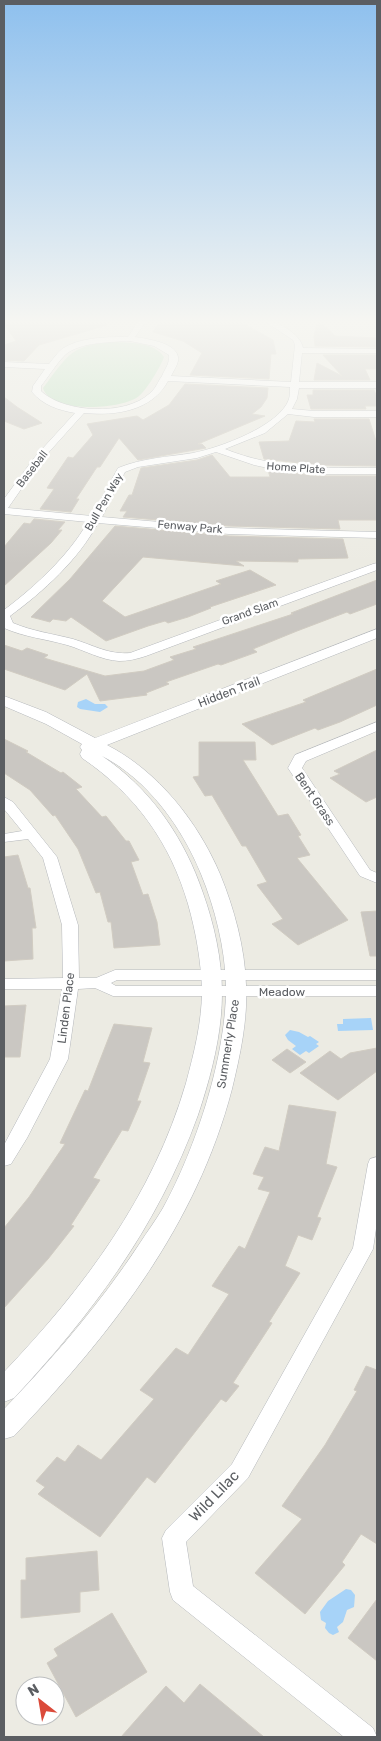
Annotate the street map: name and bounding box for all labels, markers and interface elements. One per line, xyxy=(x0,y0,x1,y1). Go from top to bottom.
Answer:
street label: Baseball xyxy=(14,448,50,490)
street label: Home Plate xyxy=(266,459,326,477)
street label: Bull Pen Way xyxy=(82,471,126,533)
street label: Fenway Park xyxy=(157,518,223,536)
street label: Grand Slam xyxy=(220,596,280,628)
street label: Hidden Trail xyxy=(196,674,262,710)
street label: Bent Grass xyxy=(292,770,338,828)
street label: Linden Place xyxy=(55,971,77,1044)
street label: Meadow xyxy=(259,985,306,999)
street label: Summerly Place xyxy=(214,998,242,1090)
street label: Wild Lilac xyxy=(185,1467,243,1525)
north arrow xyxy=(15,1676,65,1726)
text: N xyxy=(25,1680,42,1700)

